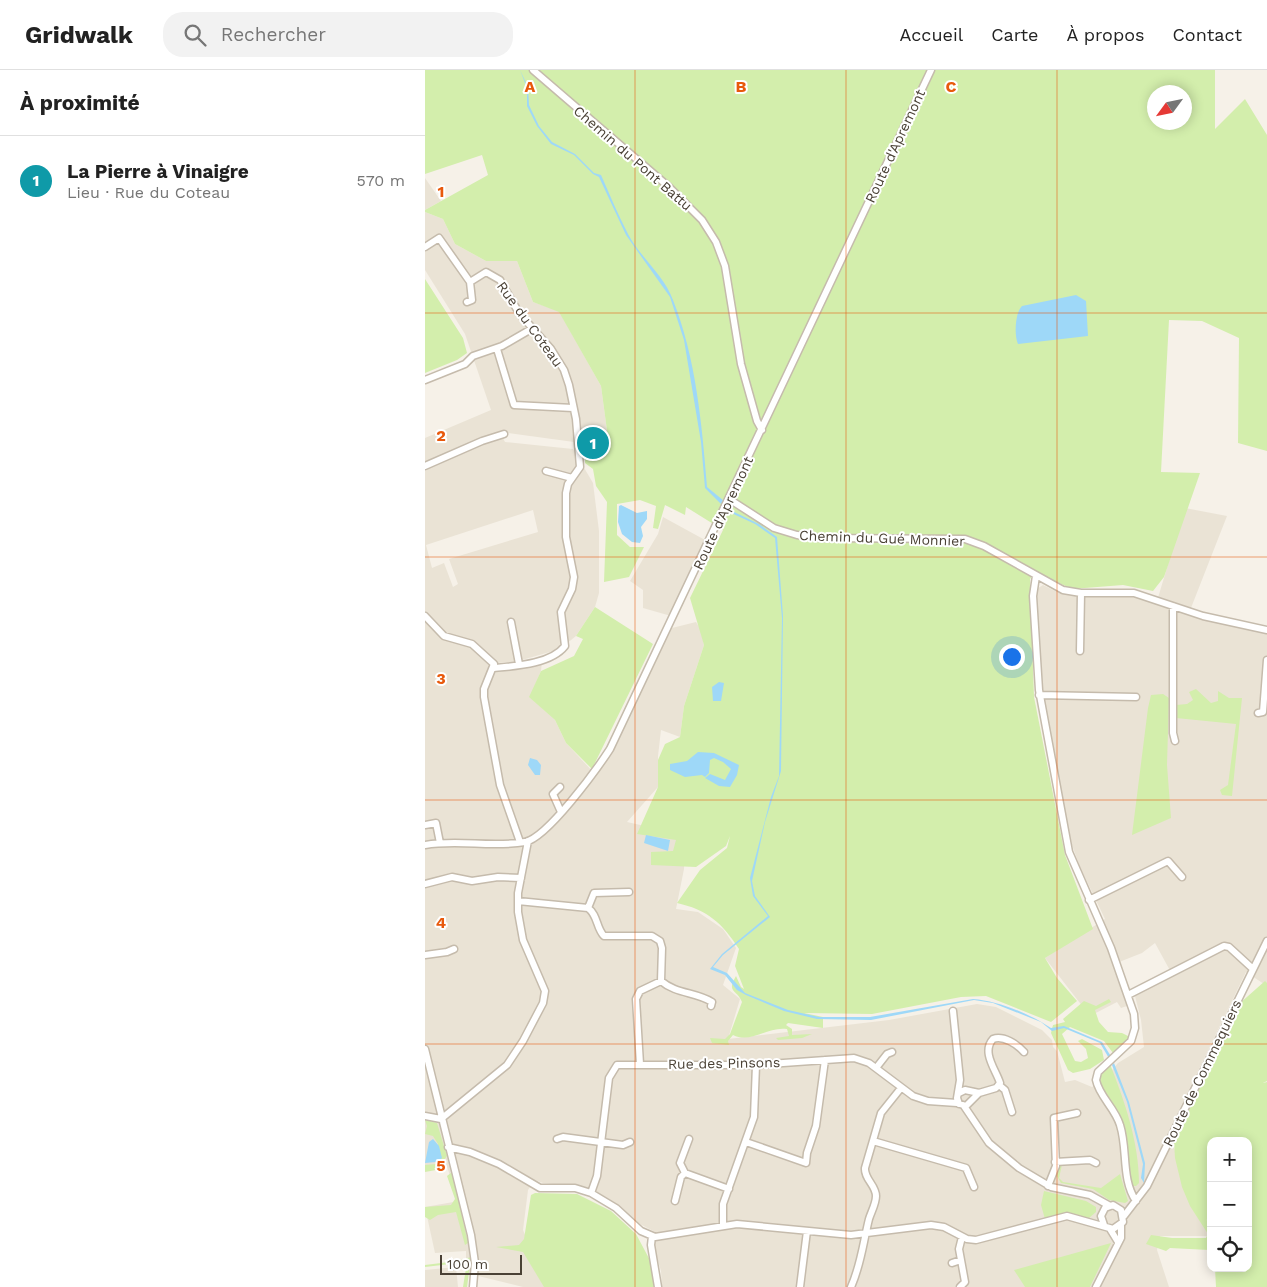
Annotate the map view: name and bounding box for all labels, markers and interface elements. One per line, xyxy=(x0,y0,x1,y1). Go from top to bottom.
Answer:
search box xyxy=(163,12,513,57)
text: Gridwalk xyxy=(25,21,133,49)
icon: search xyxy=(181,21,209,49)
text: Rechercher xyxy=(221,23,326,46)
text: Accueil xyxy=(900,24,963,45)
text: Carte xyxy=(991,24,1038,45)
text: À propos xyxy=(1066,24,1144,45)
text: Contact xyxy=(1172,24,1242,45)
text: A xyxy=(525,77,536,96)
text: B xyxy=(736,77,747,96)
text: C xyxy=(946,77,957,96)
north arrow xyxy=(1147,85,1192,130)
street label: Route d'Apremont xyxy=(862,87,928,205)
text: À proximité xyxy=(20,90,140,115)
street label: Chemin du Pont Battu xyxy=(571,102,695,214)
text: La Pierre à Vinaigre xyxy=(67,160,249,183)
text: 1 xyxy=(33,171,39,190)
text: 570 m xyxy=(356,171,405,190)
text: 1 xyxy=(438,182,444,201)
text: Lieu · Rue du Coteau xyxy=(67,183,230,202)
street label: Rue du Coteau xyxy=(494,278,566,370)
pin: 1 xyxy=(577,424,609,462)
text: 2 xyxy=(436,426,446,445)
street label: Route d'Apremont xyxy=(690,454,756,572)
street label: Chemin du Gué Monnier xyxy=(799,527,965,549)
your location xyxy=(999,644,1025,670)
text: 3 xyxy=(436,669,446,688)
text: 4 xyxy=(436,913,446,932)
street label: Route de Commequiers xyxy=(1159,997,1245,1149)
street label: Rue des Pinsons xyxy=(668,1054,780,1072)
map controls xyxy=(1207,1137,1252,1272)
button: + xyxy=(1207,1137,1252,1182)
text: 5 xyxy=(436,1156,446,1175)
button: − xyxy=(1207,1182,1252,1227)
button: locate xyxy=(1207,1227,1252,1272)
scale bar xyxy=(440,1252,523,1275)
text: 100 m xyxy=(447,1256,488,1272)

